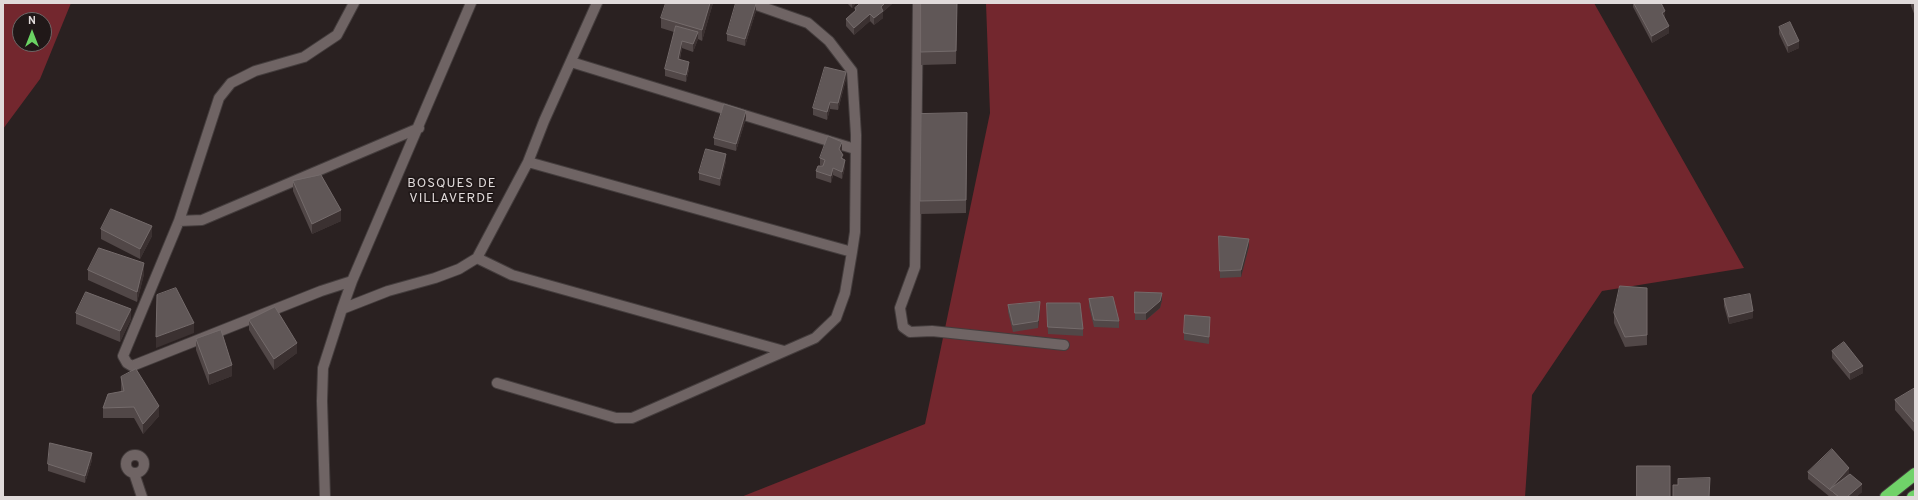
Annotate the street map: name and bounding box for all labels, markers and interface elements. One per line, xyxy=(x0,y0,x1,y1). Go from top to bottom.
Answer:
north arrow xyxy=(12,12,52,52)
text: N xyxy=(28,14,36,28)
district label: BOSQUES DE VILLAVERDE xyxy=(407,176,497,207)

